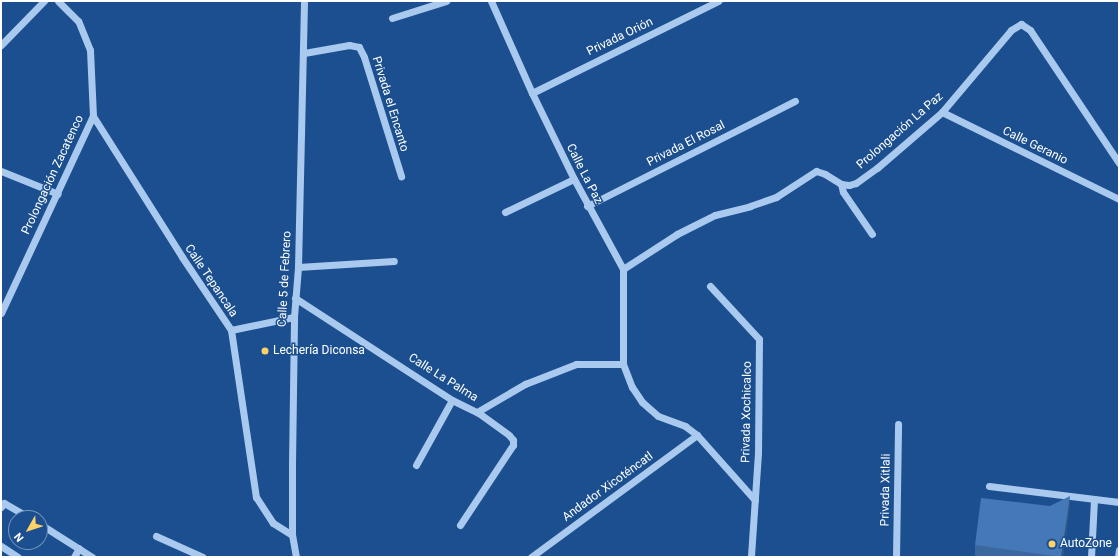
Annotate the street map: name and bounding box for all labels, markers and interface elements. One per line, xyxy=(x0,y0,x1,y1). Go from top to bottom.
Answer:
street label: Privada Orión xyxy=(585,15,655,59)
street label: Privada el Encanto xyxy=(369,55,411,153)
street label: Prolongación La Paz xyxy=(854,90,946,172)
street label: Prolongación Zacatenco xyxy=(19,113,87,237)
street label: Privada El Rosal xyxy=(645,118,727,170)
street label: Calle Geranio xyxy=(1000,124,1070,168)
street label: Calle La Paz xyxy=(563,142,605,206)
street label: Calle 5 de Febrero xyxy=(275,231,295,327)
street label: Calle Tepancala xyxy=(181,242,241,320)
place label: Lechería Diconsa xyxy=(273,344,365,358)
marker: Lechería Diconsa xyxy=(260,346,270,356)
street label: Calle La Palma xyxy=(405,351,481,405)
street label: Privada Xochicalco xyxy=(739,361,755,463)
street label: Andador Xicoténcatl xyxy=(560,449,656,525)
street label: Privada Xitlali xyxy=(878,454,894,526)
north arrow xyxy=(8,510,48,550)
text: N xyxy=(12,530,27,544)
place label: AutoZone xyxy=(1060,537,1112,551)
marker: AutoZone xyxy=(1047,539,1057,549)

